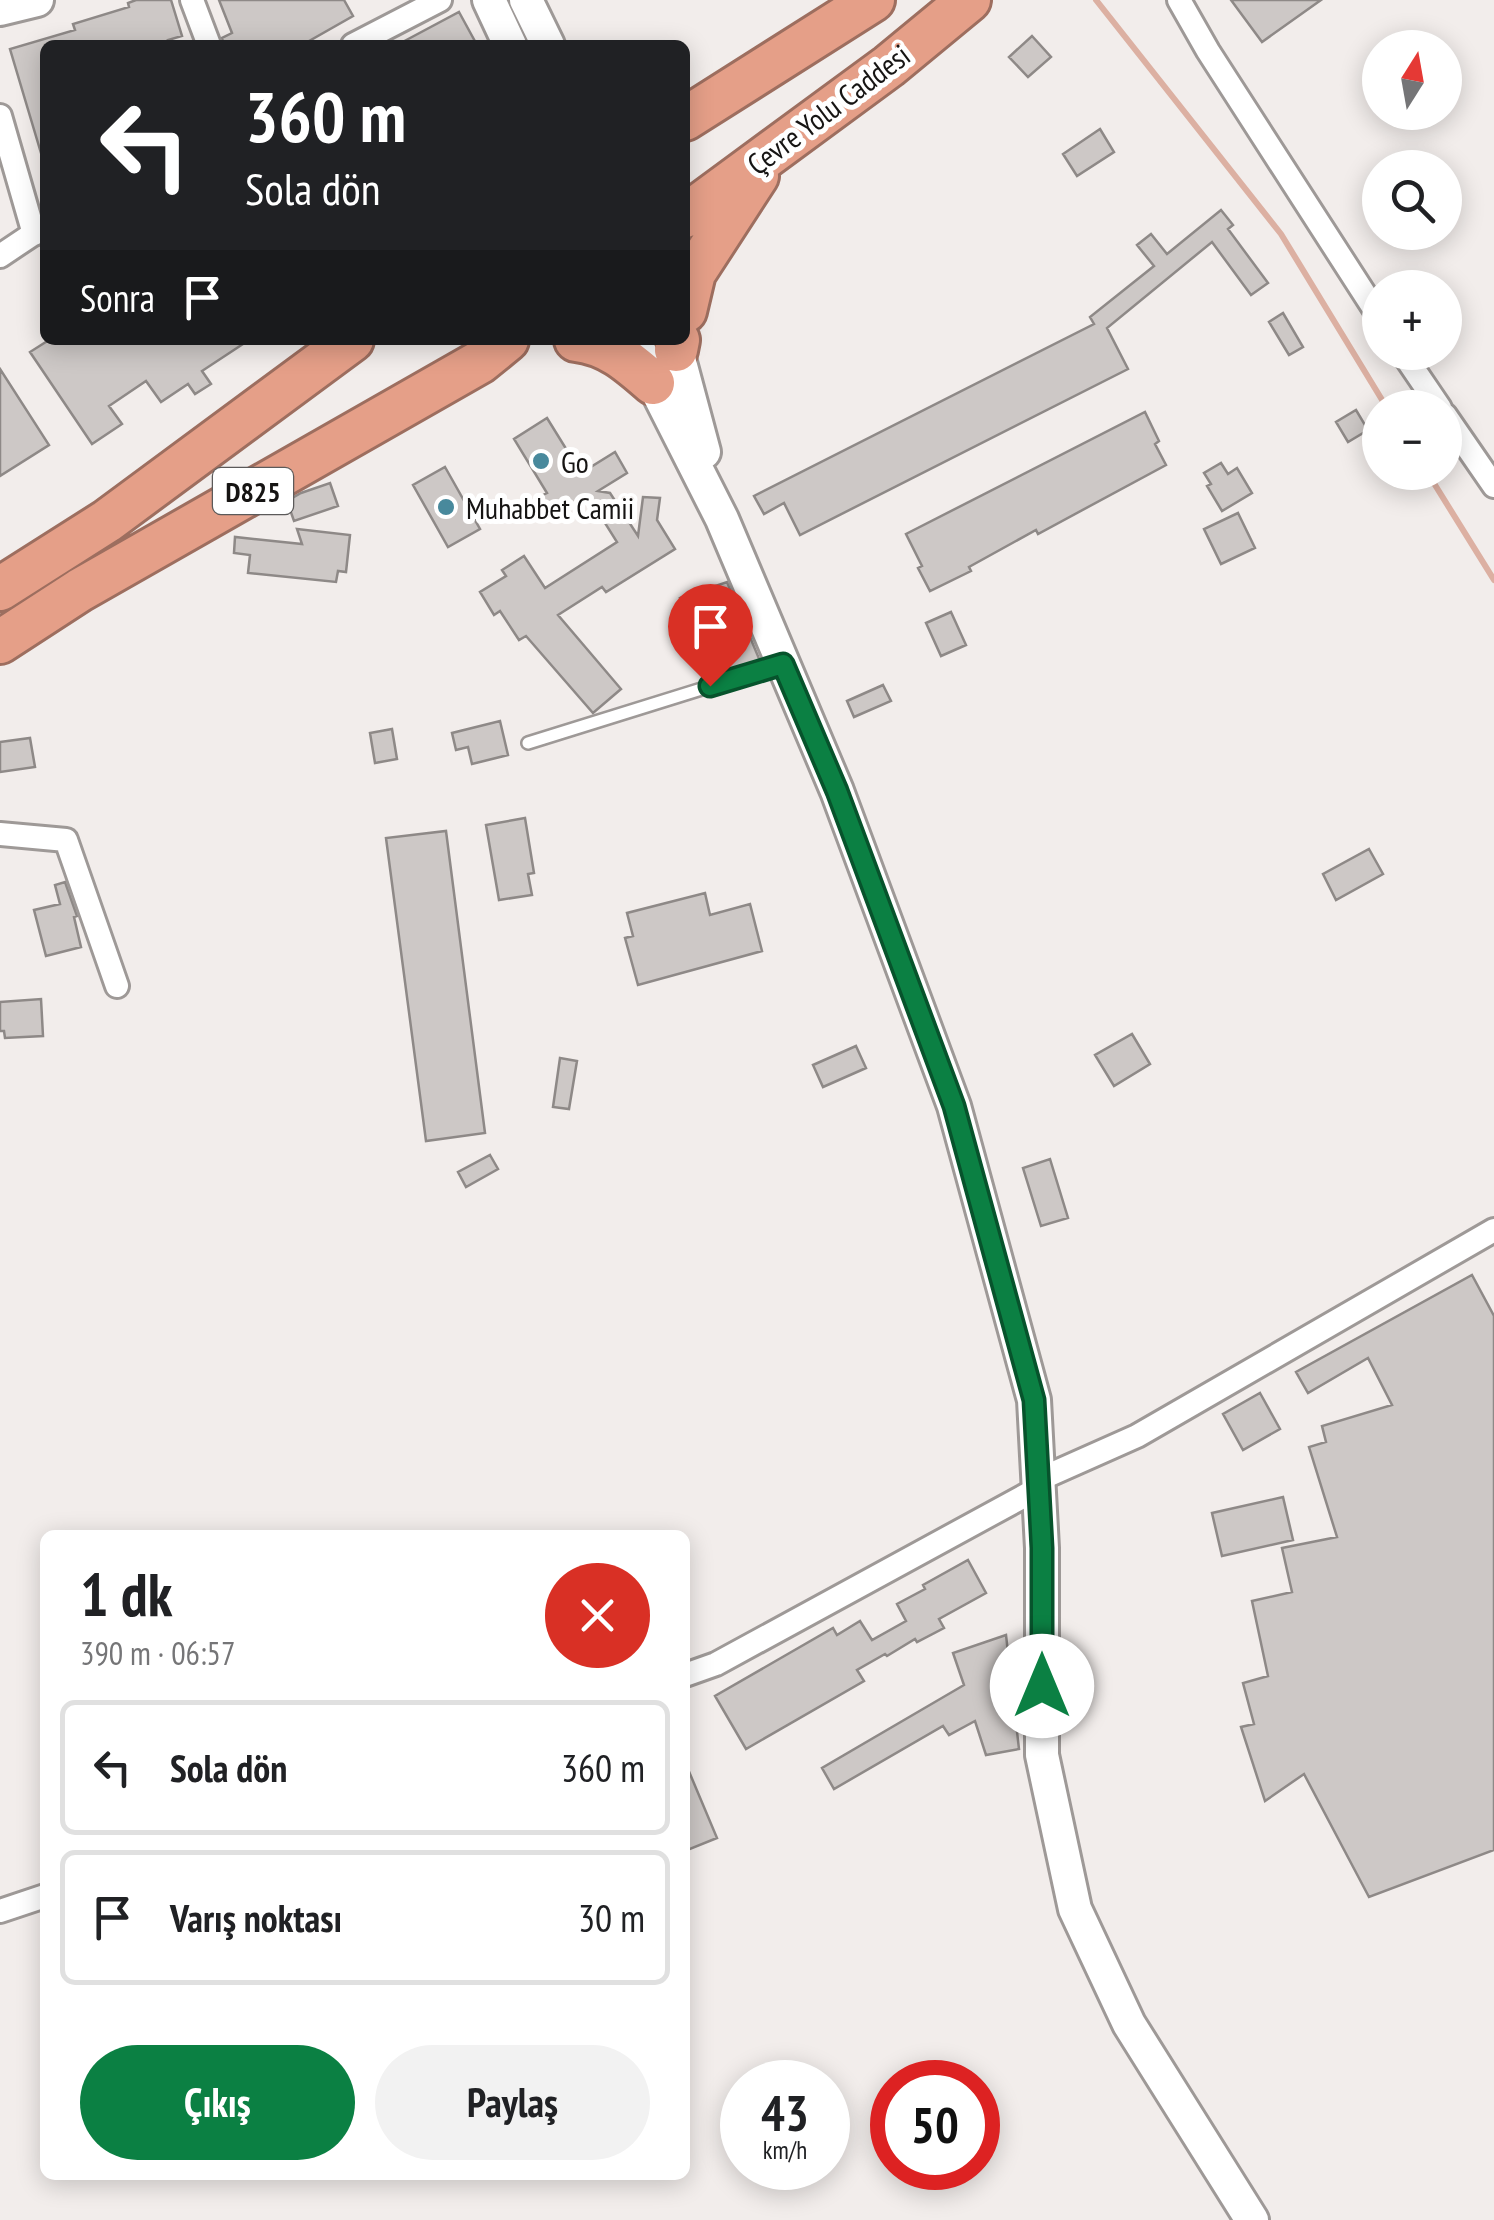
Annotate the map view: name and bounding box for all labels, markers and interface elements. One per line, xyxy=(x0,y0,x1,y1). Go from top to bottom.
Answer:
north arrow xyxy=(1362,30,1462,130)
map controls xyxy=(1362,30,1462,490)
street label: Çevre Yolu Caddesi xyxy=(739,35,917,183)
text: 360 m xyxy=(245,71,406,161)
icon: left xyxy=(80,80,210,210)
button: search xyxy=(1362,150,1462,250)
text: Sola dön xyxy=(245,159,380,217)
icon: arrive xyxy=(175,270,230,325)
button: + xyxy=(1362,270,1462,370)
text: Sonra xyxy=(80,273,155,322)
button: − xyxy=(1362,390,1462,490)
place label: Go xyxy=(561,442,589,481)
marker: Go xyxy=(530,450,552,472)
road number: D825 xyxy=(213,468,293,514)
place label: Muhabbet Camii xyxy=(466,488,634,527)
marker: Muhabbet Camii xyxy=(435,496,457,518)
pin xyxy=(668,584,753,687)
icon: arrive xyxy=(683,599,738,654)
text: 1 dk xyxy=(80,1555,172,1633)
button: close xyxy=(545,1563,650,1668)
text: 390 m · 06:57 xyxy=(80,1632,235,1674)
position arrow xyxy=(990,1634,1094,1738)
icon: left xyxy=(85,1740,140,1795)
text: Sola dön xyxy=(170,1743,287,1792)
text: 360 m xyxy=(561,1743,645,1792)
icon: arrive xyxy=(85,1890,140,1945)
text: Varış noktası xyxy=(170,1893,342,1942)
text: 30 m xyxy=(578,1893,645,1942)
button: Çıkış xyxy=(80,2045,355,2160)
button: Paylaş xyxy=(375,2045,650,2160)
speed limit sign: 50 xyxy=(870,2060,1000,2190)
text: 43 xyxy=(761,2080,809,2145)
text: km/h xyxy=(763,2134,807,2166)

